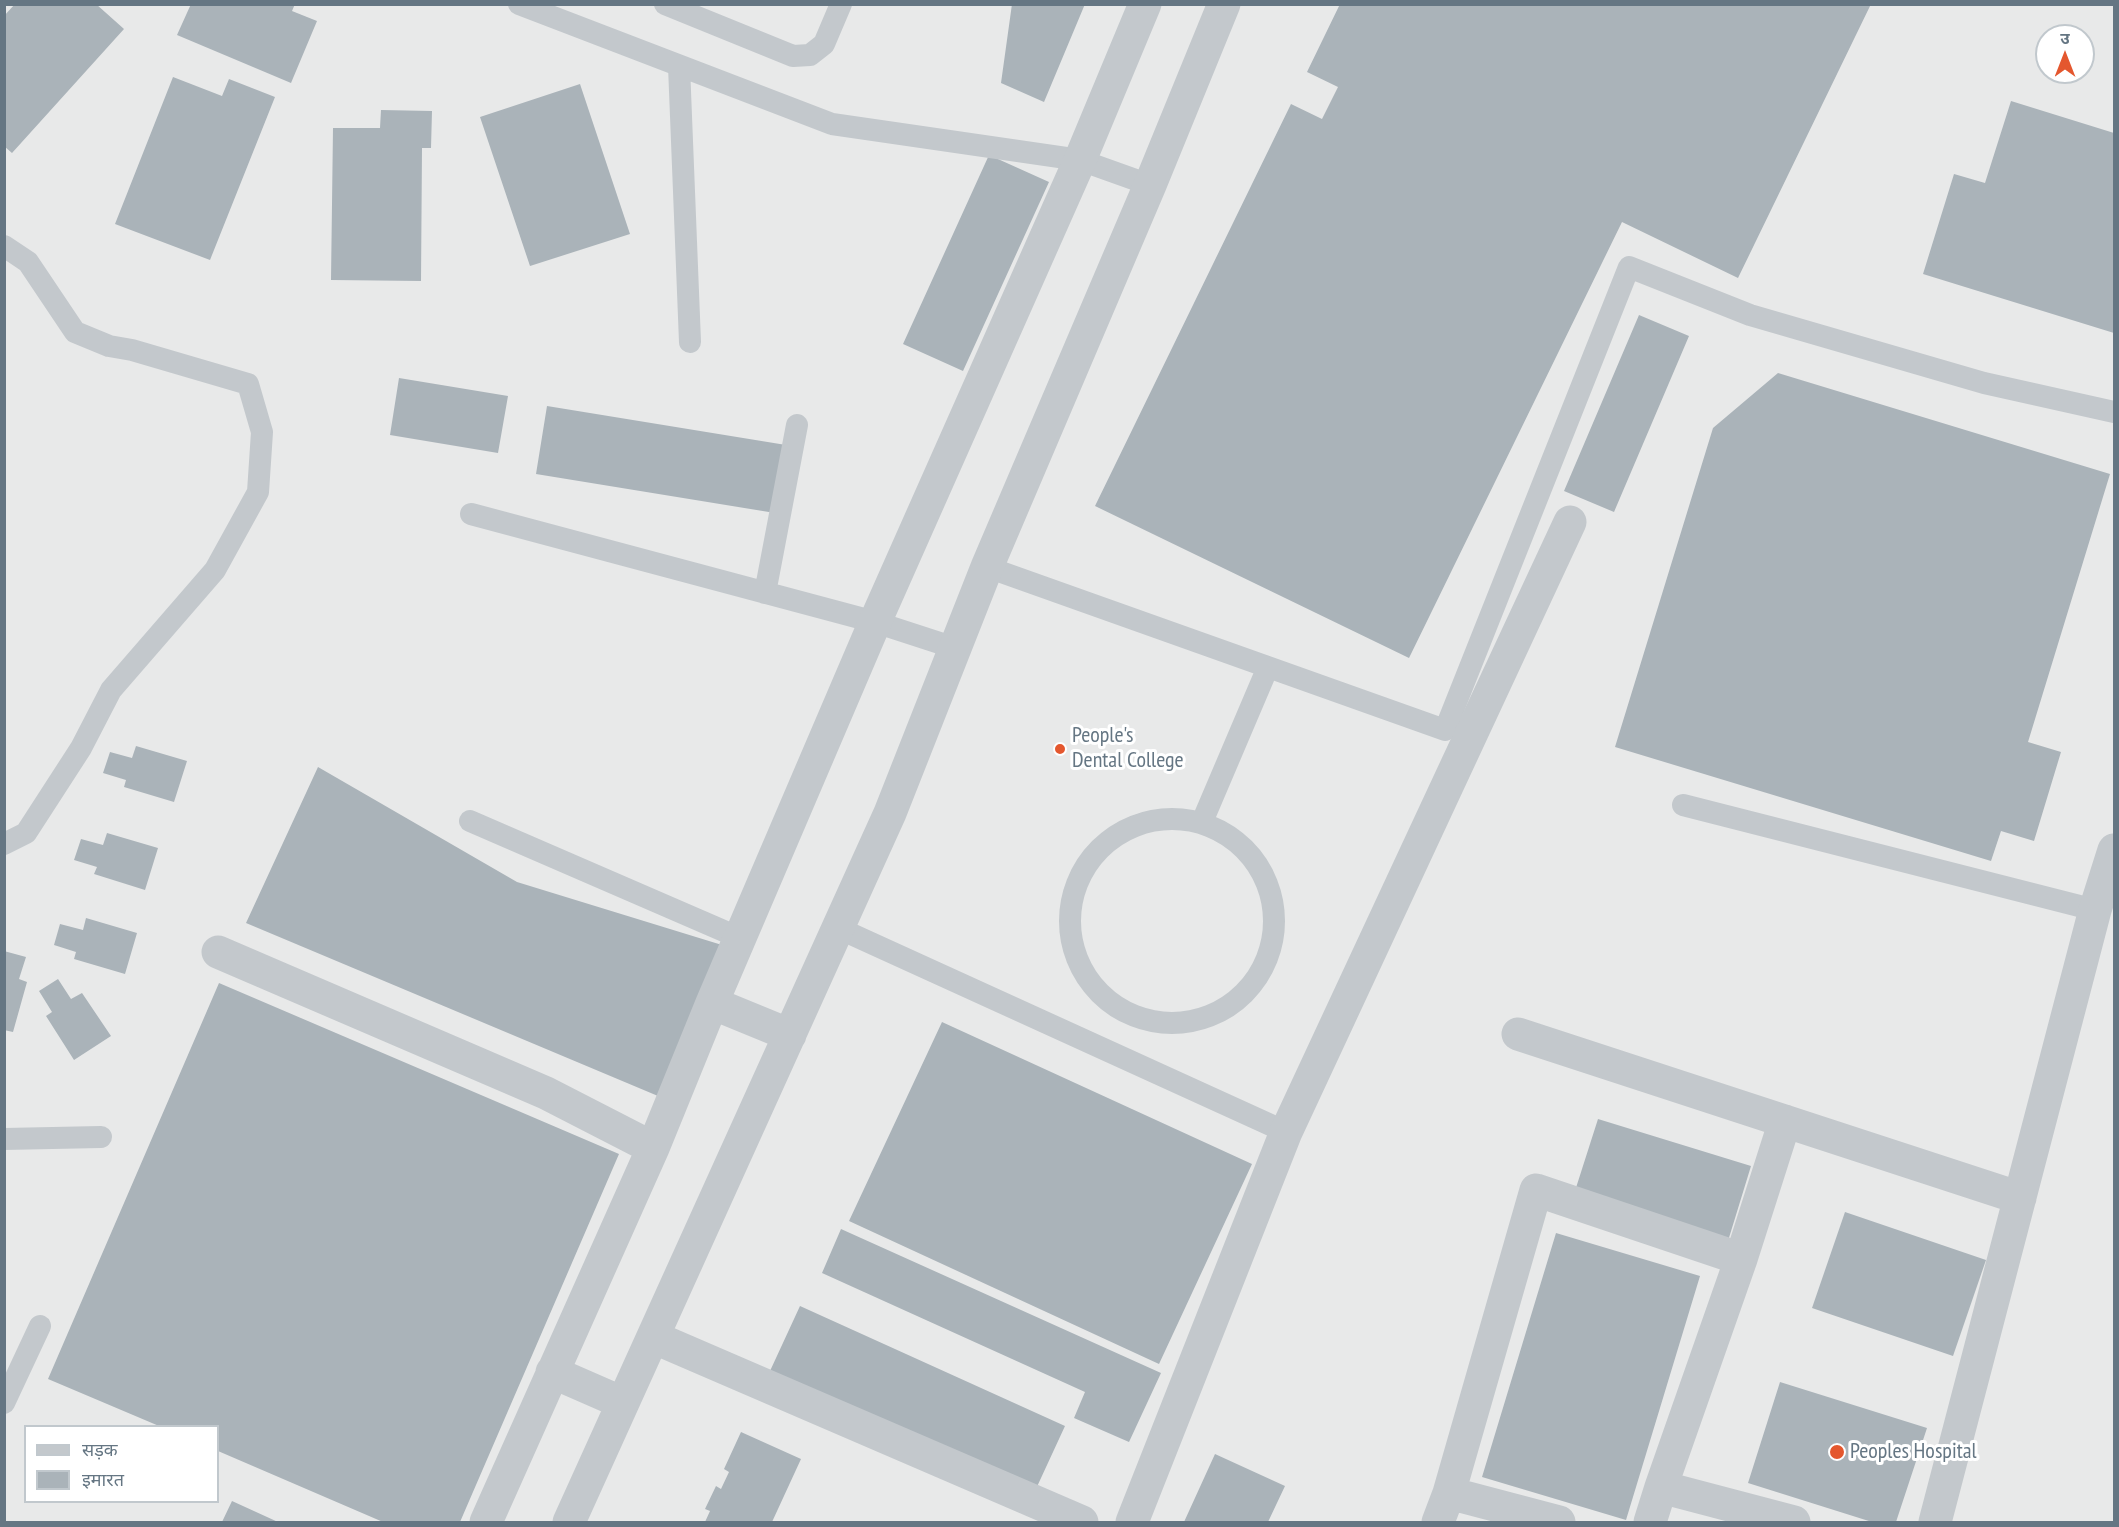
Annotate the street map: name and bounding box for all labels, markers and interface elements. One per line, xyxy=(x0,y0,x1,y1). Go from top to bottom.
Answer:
north arrow xyxy=(2035,24,2095,84)
text: उ xyxy=(2060,28,2070,48)
place label: People's Dental College xyxy=(1072,723,1184,774)
marker: People's Dental College xyxy=(1053,742,1067,756)
legend xyxy=(24,1425,219,1503)
text: सड़क xyxy=(82,1438,118,1461)
place label: Peoples Hospital xyxy=(1850,1439,1977,1465)
marker: Peoples Hospital xyxy=(1828,1443,1846,1461)
text: इमारत xyxy=(82,1468,124,1491)

